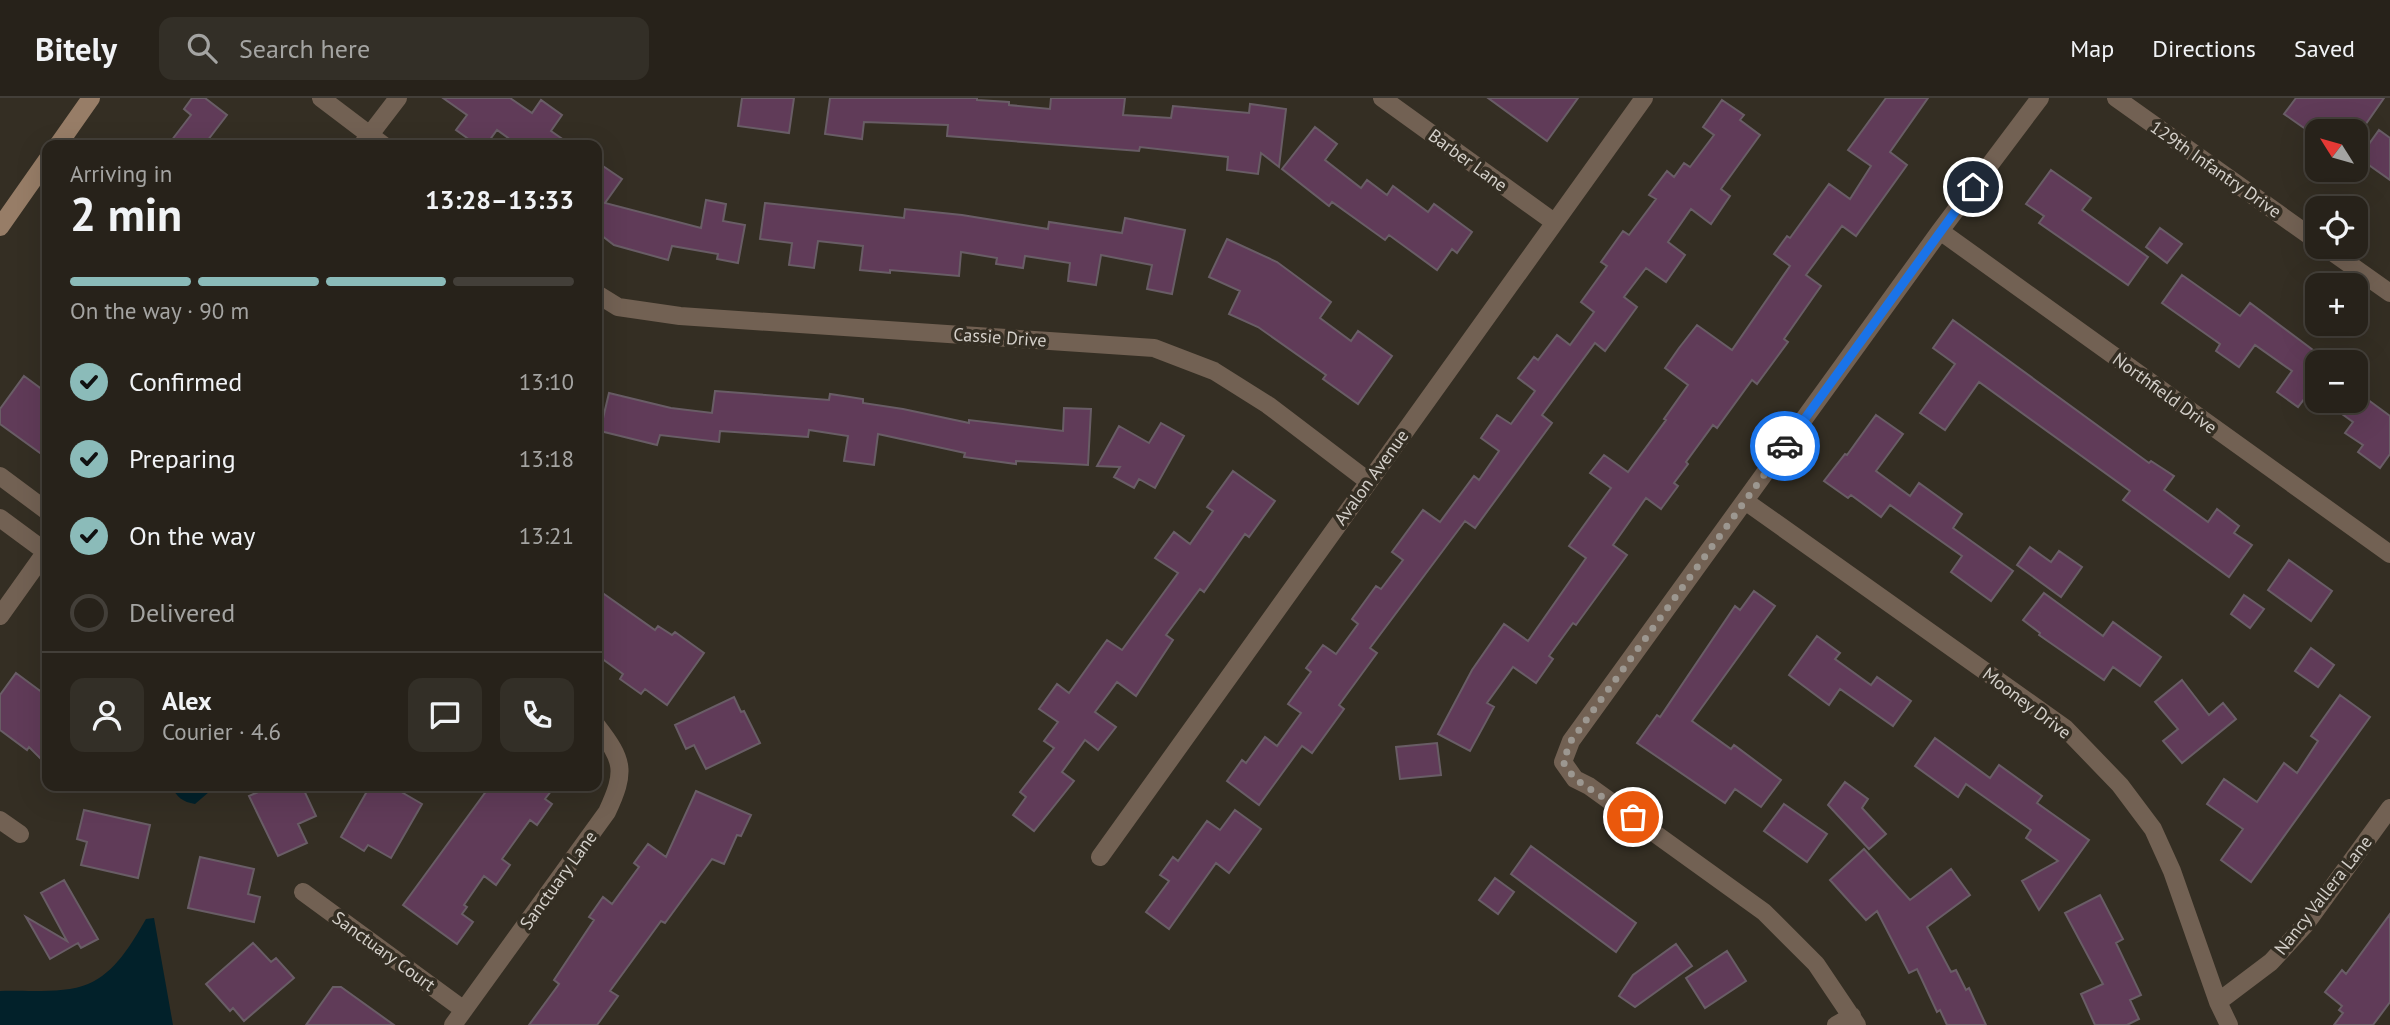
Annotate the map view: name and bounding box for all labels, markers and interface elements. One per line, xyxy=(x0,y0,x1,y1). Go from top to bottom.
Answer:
search box xyxy=(159,17,649,80)
text: Bitely xyxy=(35,27,117,70)
icon: search xyxy=(183,29,221,67)
text: Search here xyxy=(239,32,370,65)
text: Map xyxy=(2070,33,2114,64)
text: Directions xyxy=(2152,33,2256,64)
text: Saved xyxy=(2294,33,2355,64)
street label: 129th Infantry Drive xyxy=(2146,115,2286,223)
north arrow xyxy=(2305,119,2368,182)
map controls xyxy=(2305,119,2368,413)
street label: Barber Lane xyxy=(1424,124,1512,196)
pin xyxy=(1943,157,2003,217)
text: Arriving in xyxy=(70,159,172,188)
icon: home xyxy=(1954,168,1992,206)
text: 13:28–13:33 xyxy=(425,183,574,216)
text: 2 min xyxy=(70,184,182,244)
button: locate xyxy=(2305,196,2368,259)
button: + xyxy=(2305,273,2368,336)
text: On the way · 90 m xyxy=(70,296,249,325)
street label: Cassie Drive xyxy=(953,322,1047,352)
street label: Northfield Drive xyxy=(2108,347,2222,439)
button: − xyxy=(2305,350,2368,413)
icon: check xyxy=(70,363,108,401)
text: Confirmed xyxy=(129,365,242,398)
text: 13:10 xyxy=(519,367,574,396)
courier xyxy=(1750,411,1820,481)
street label: Avalon Avenue xyxy=(1329,425,1413,529)
icon: car xyxy=(1766,427,1804,465)
icon: check xyxy=(70,440,108,478)
text: Preparing xyxy=(129,442,236,475)
text: 13:18 xyxy=(519,444,574,473)
icon: check xyxy=(70,517,108,555)
text: On the way xyxy=(129,519,255,552)
text: 13:21 xyxy=(519,521,574,550)
text: Delivered xyxy=(129,596,235,629)
street label: Mooney Drive xyxy=(1978,662,2076,744)
button: person xyxy=(70,678,144,752)
button: chat xyxy=(408,678,482,752)
button: phone xyxy=(500,678,574,752)
text: Alex xyxy=(162,684,212,717)
text: Courier · 4.6 xyxy=(162,717,281,746)
pin xyxy=(1603,787,1663,847)
icon: bag xyxy=(1614,798,1652,836)
street label: Sanctuary Lane xyxy=(514,826,602,934)
street label: Nancy Vallera Lane xyxy=(2269,831,2377,959)
street label: Sanctuary Court xyxy=(328,906,440,996)

